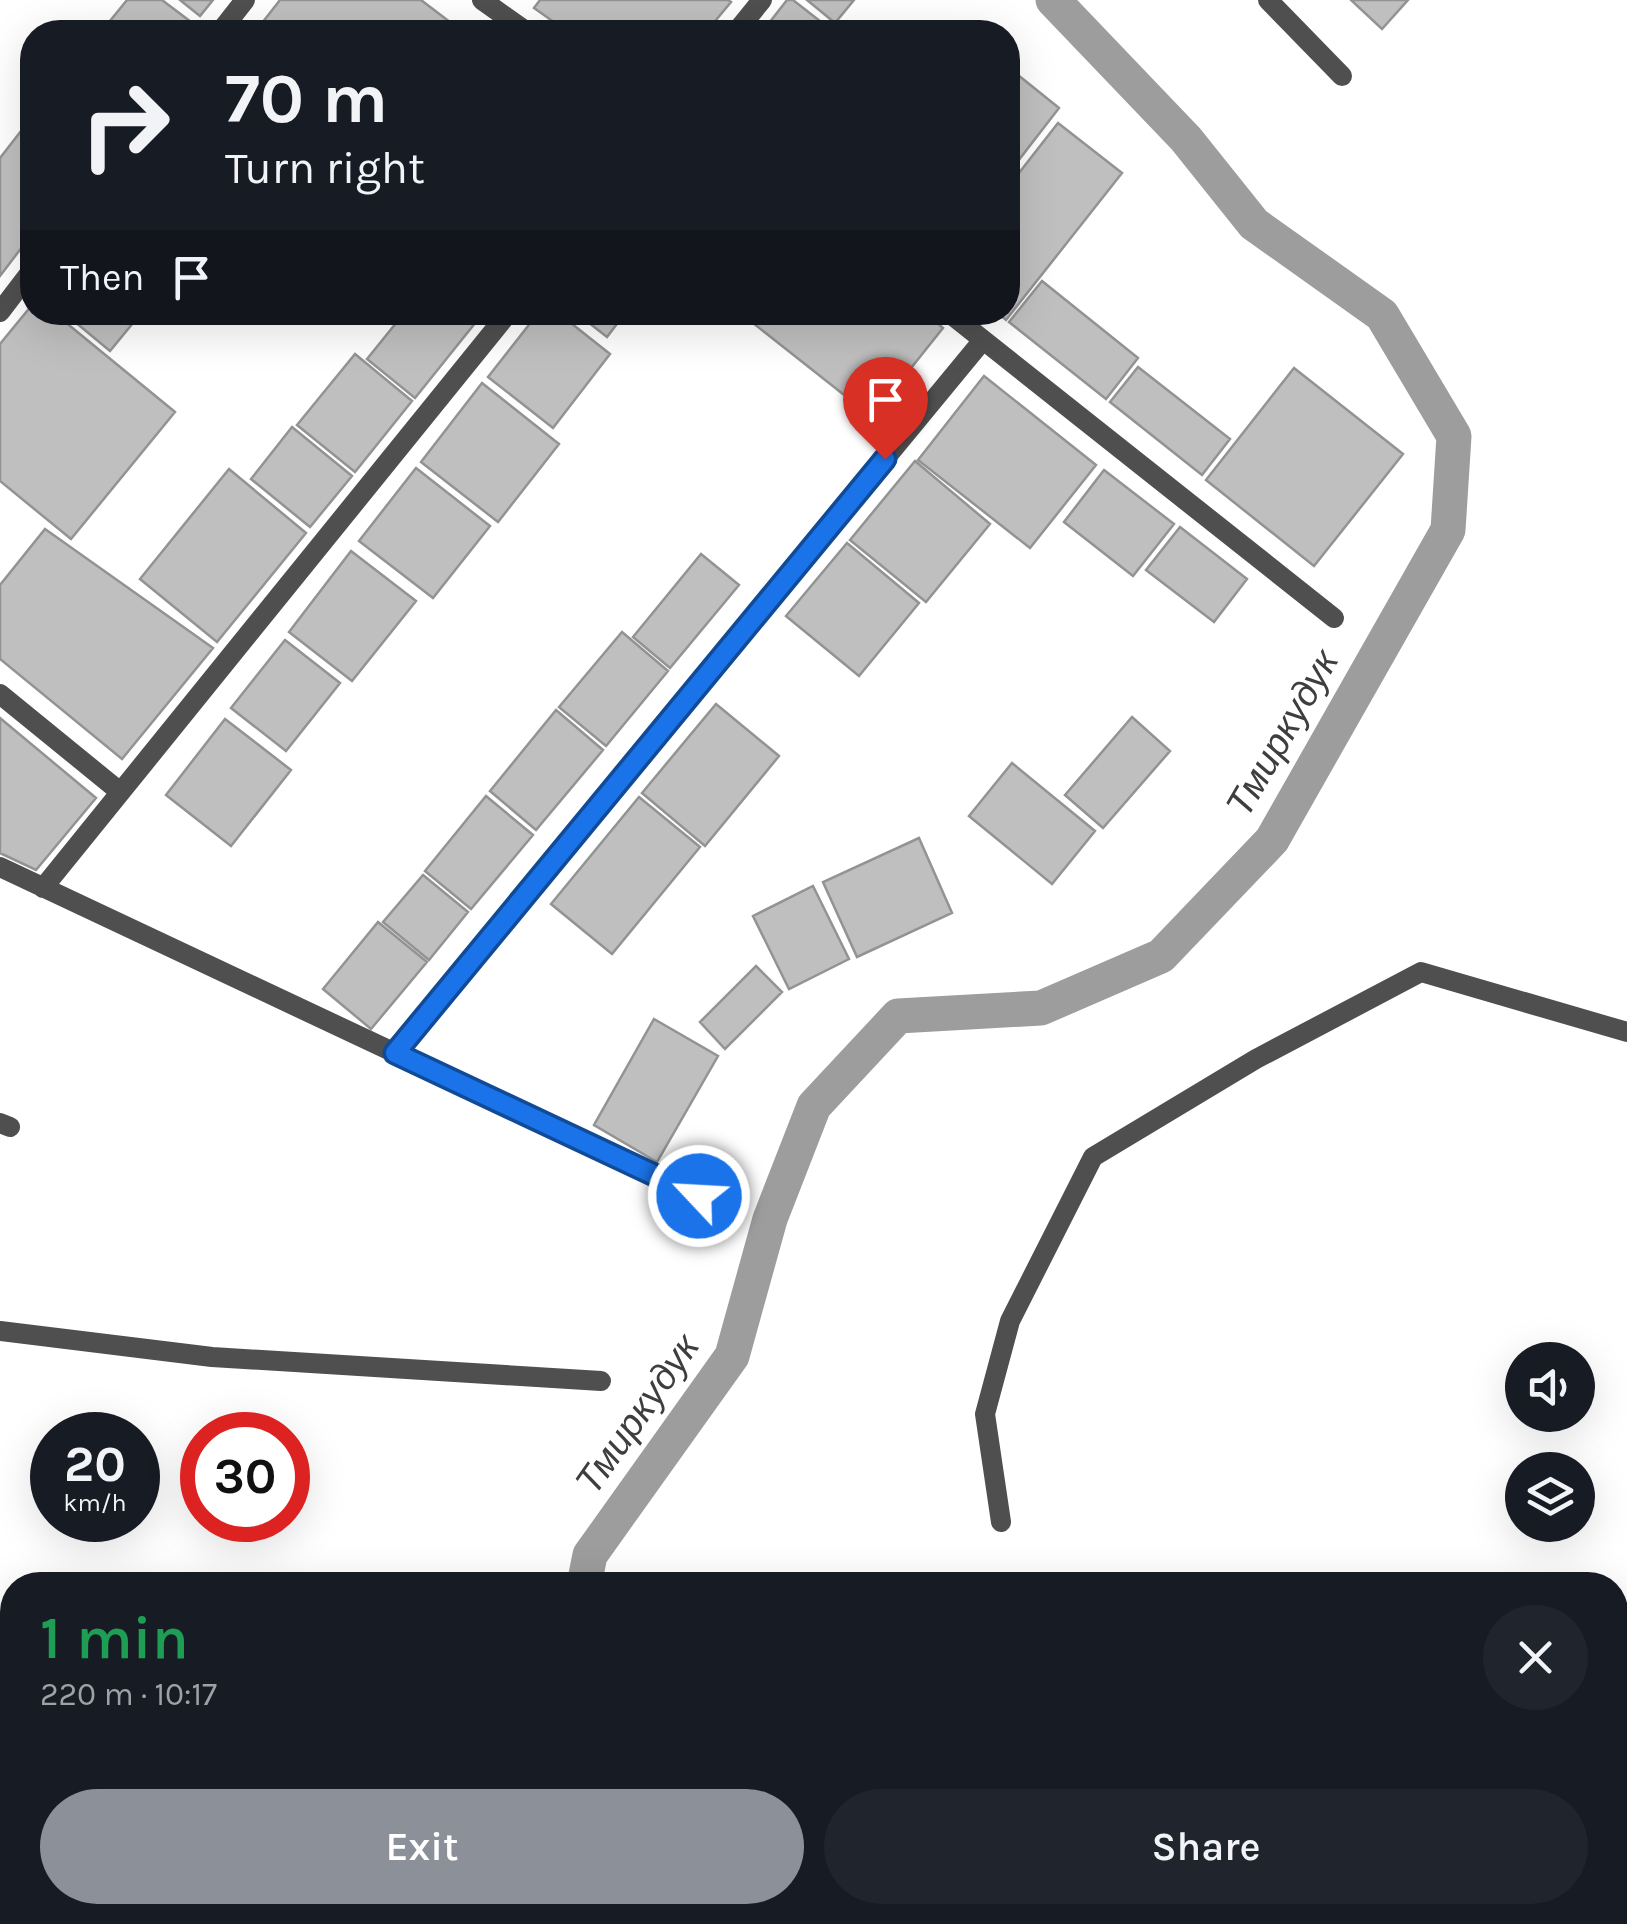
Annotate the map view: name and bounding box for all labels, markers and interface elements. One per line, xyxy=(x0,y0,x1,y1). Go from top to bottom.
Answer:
text: 70 m xyxy=(225,58,388,140)
icon: right xyxy=(60,60,190,190)
text: Turn right xyxy=(225,142,425,194)
icon: arrive xyxy=(164,250,219,305)
text: Then xyxy=(60,255,144,300)
pin xyxy=(843,357,928,460)
icon: arrive xyxy=(858,372,913,427)
water label: Тмиркудук xyxy=(1217,640,1349,824)
position arrow xyxy=(647,1144,751,1248)
water label: Тмиркудук xyxy=(566,1324,710,1503)
map controls xyxy=(1505,1342,1595,1542)
button: sound xyxy=(1505,1342,1595,1432)
speed limit sign: 30 xyxy=(180,1412,310,1542)
text: 20 xyxy=(64,1435,126,1494)
button: layers xyxy=(1505,1452,1595,1542)
text: km/h xyxy=(63,1488,127,1517)
text: 1 min xyxy=(40,1603,189,1673)
button: close xyxy=(1483,1605,1588,1710)
text: 220 m · 10:17 xyxy=(40,1676,217,1713)
button: Exit xyxy=(40,1789,804,1904)
button: Share xyxy=(824,1789,1588,1904)

